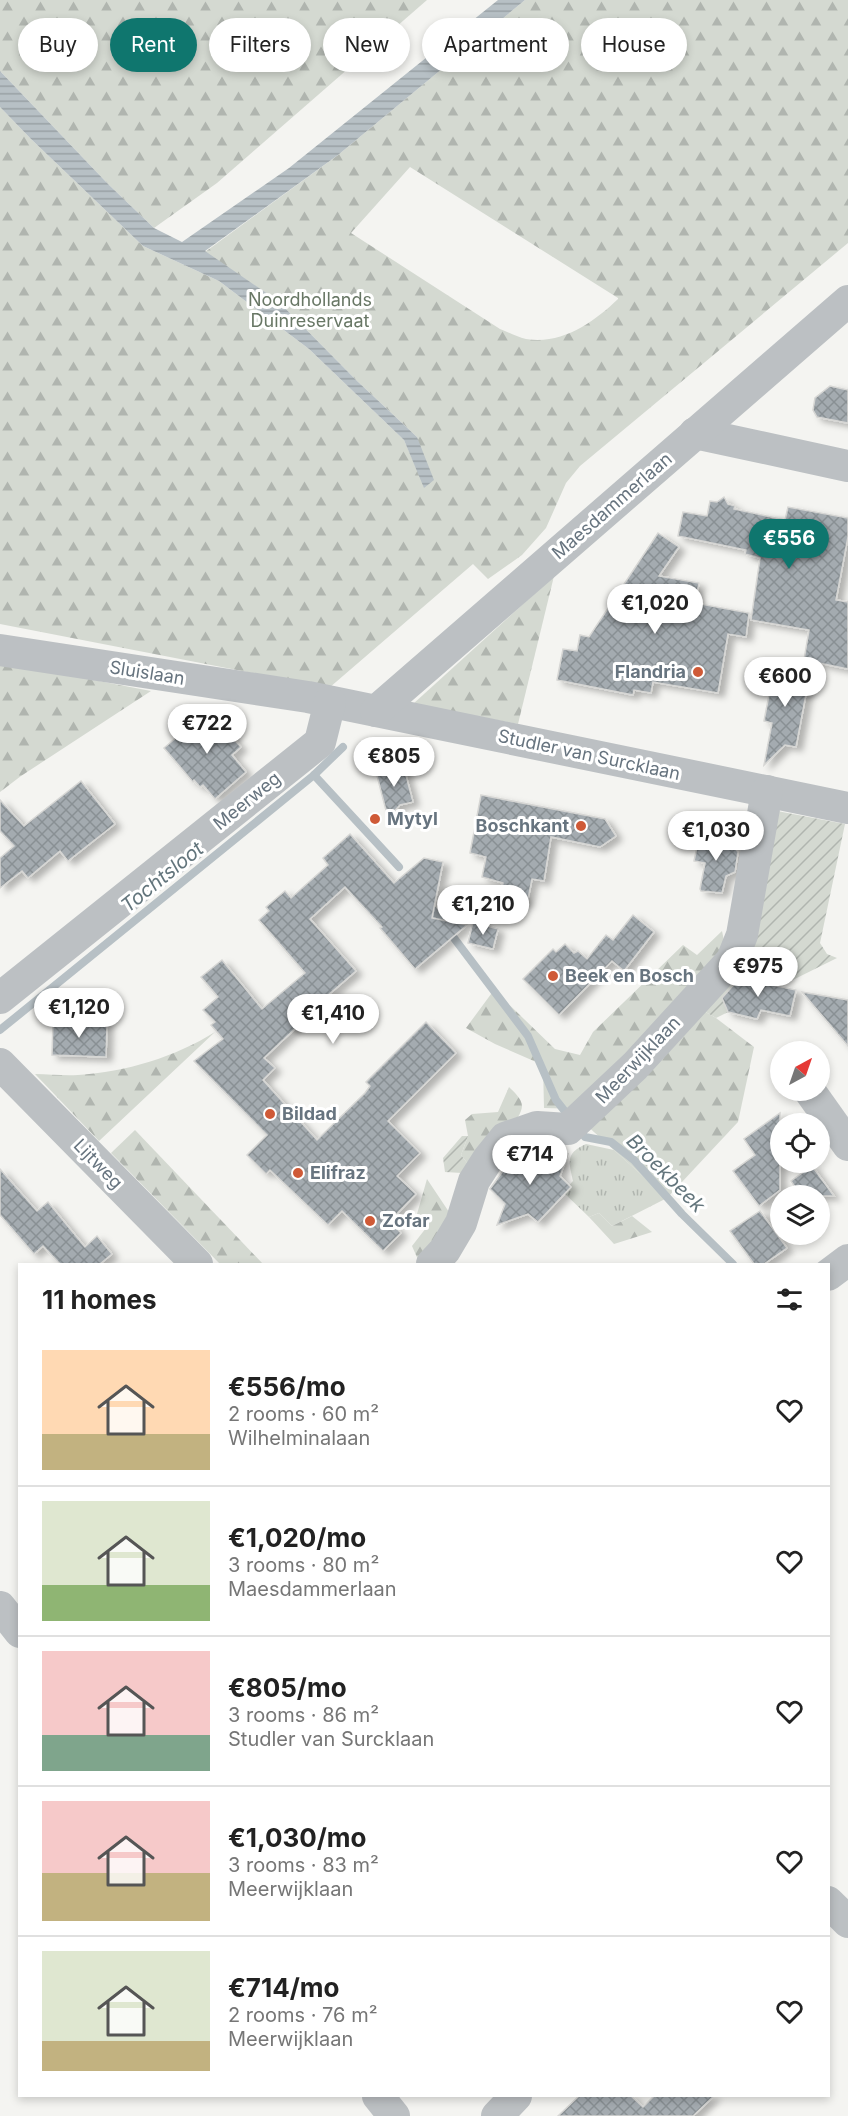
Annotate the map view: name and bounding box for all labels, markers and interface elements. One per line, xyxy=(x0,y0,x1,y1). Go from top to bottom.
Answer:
chip: Buy xyxy=(18,18,98,72)
chip: Rent xyxy=(110,18,197,72)
chip: Filters xyxy=(209,18,311,72)
chip: New xyxy=(323,18,410,72)
chip: Apartment xyxy=(422,18,569,72)
chip: House xyxy=(581,18,687,72)
park label: Noordhollands Duinreservaat xyxy=(248,289,372,331)
street label: Maesdammerlaan xyxy=(548,448,676,563)
pin: €556 xyxy=(753,519,825,570)
text: €556 xyxy=(763,526,815,550)
pin: €1,020 xyxy=(606,584,704,635)
text: €1,020 xyxy=(621,591,689,615)
street label: Sluislaan xyxy=(108,656,186,689)
pin: €600 xyxy=(749,657,821,708)
place label: Flandria xyxy=(615,661,686,682)
text: €600 xyxy=(758,664,812,688)
marker: Flandria xyxy=(691,665,705,679)
pin: €722 xyxy=(171,704,243,755)
text: €722 xyxy=(182,711,232,735)
street label: Studler van Surcklaan xyxy=(496,725,682,784)
pin: €805 xyxy=(358,737,430,788)
text: €805 xyxy=(368,744,420,768)
street label: Meerweg xyxy=(209,767,284,834)
place label: Mytyl xyxy=(387,808,438,829)
pin: €1,030 xyxy=(667,811,765,862)
marker: Mytyl xyxy=(368,812,382,826)
place label: Boschkant xyxy=(475,815,569,836)
text: €1,030 xyxy=(682,818,750,842)
marker: Boschkant xyxy=(574,819,588,833)
water label: Tochtsloot xyxy=(116,836,208,917)
pin: €1,210 xyxy=(434,885,532,936)
text: €1,210 xyxy=(451,892,515,916)
pin: €975 xyxy=(722,947,794,998)
text: €975 xyxy=(733,954,783,978)
place label: Beek en Bosch xyxy=(565,965,694,986)
marker: Beek en Bosch xyxy=(546,969,560,983)
pin: €1,120 xyxy=(30,988,128,1039)
pin: €1,410 xyxy=(284,994,382,1045)
text: €1,120 xyxy=(48,995,110,1019)
text: €1,410 xyxy=(301,1001,365,1025)
street label: Meerwijklaan xyxy=(591,1012,684,1107)
north arrow xyxy=(770,1041,830,1101)
map controls xyxy=(770,1041,830,1245)
place label: Bildad xyxy=(282,1103,337,1124)
marker: Bildad xyxy=(263,1107,277,1121)
button: locate xyxy=(770,1113,830,1173)
water label: Broekbeek xyxy=(622,1129,711,1218)
street label: Lijtweg xyxy=(70,1134,127,1193)
pin: €714 xyxy=(494,1135,566,1186)
text: €714 xyxy=(506,1142,554,1166)
place label: Elifraz xyxy=(310,1162,366,1183)
marker: Elifraz xyxy=(291,1166,305,1180)
button: layers xyxy=(770,1185,830,1245)
place label: Zofar xyxy=(382,1210,430,1231)
marker: Zofar xyxy=(363,1214,377,1228)
icon: filters xyxy=(773,1283,806,1316)
text: 11 homes xyxy=(42,1284,157,1315)
text: €556/mo xyxy=(228,1371,346,1402)
icon: home xyxy=(90,1374,162,1446)
icon: heart xyxy=(773,1394,806,1427)
text: 2 rooms · 60 m² xyxy=(228,1402,379,1426)
text: Wilhelminalaan xyxy=(228,1426,370,1450)
text: €1,020/mo xyxy=(228,1522,366,1553)
icon: home xyxy=(90,1525,162,1597)
icon: heart xyxy=(773,1545,806,1578)
text: 3 rooms · 80 m² xyxy=(228,1553,379,1577)
text: Maesdammerlaan xyxy=(228,1577,397,1601)
text: €805/mo xyxy=(228,1672,347,1703)
icon: home xyxy=(90,1675,162,1747)
icon: heart xyxy=(773,1695,806,1728)
text: 3 rooms · 86 m² xyxy=(228,1703,379,1727)
text: Studler van Surcklaan xyxy=(228,1727,434,1751)
text: €1,030/mo xyxy=(228,1822,367,1853)
icon: home xyxy=(90,1825,162,1897)
icon: heart xyxy=(773,1845,806,1878)
text: 3 rooms · 83 m² xyxy=(228,1853,379,1877)
text: Meerwijklaan xyxy=(228,1877,353,1901)
text: €714/mo xyxy=(228,1972,339,2003)
icon: home xyxy=(90,1975,162,2047)
icon: heart xyxy=(773,1995,806,2028)
text: 2 rooms · 76 m² xyxy=(228,2003,377,2027)
text: Meerwijklaan xyxy=(228,2027,353,2051)

